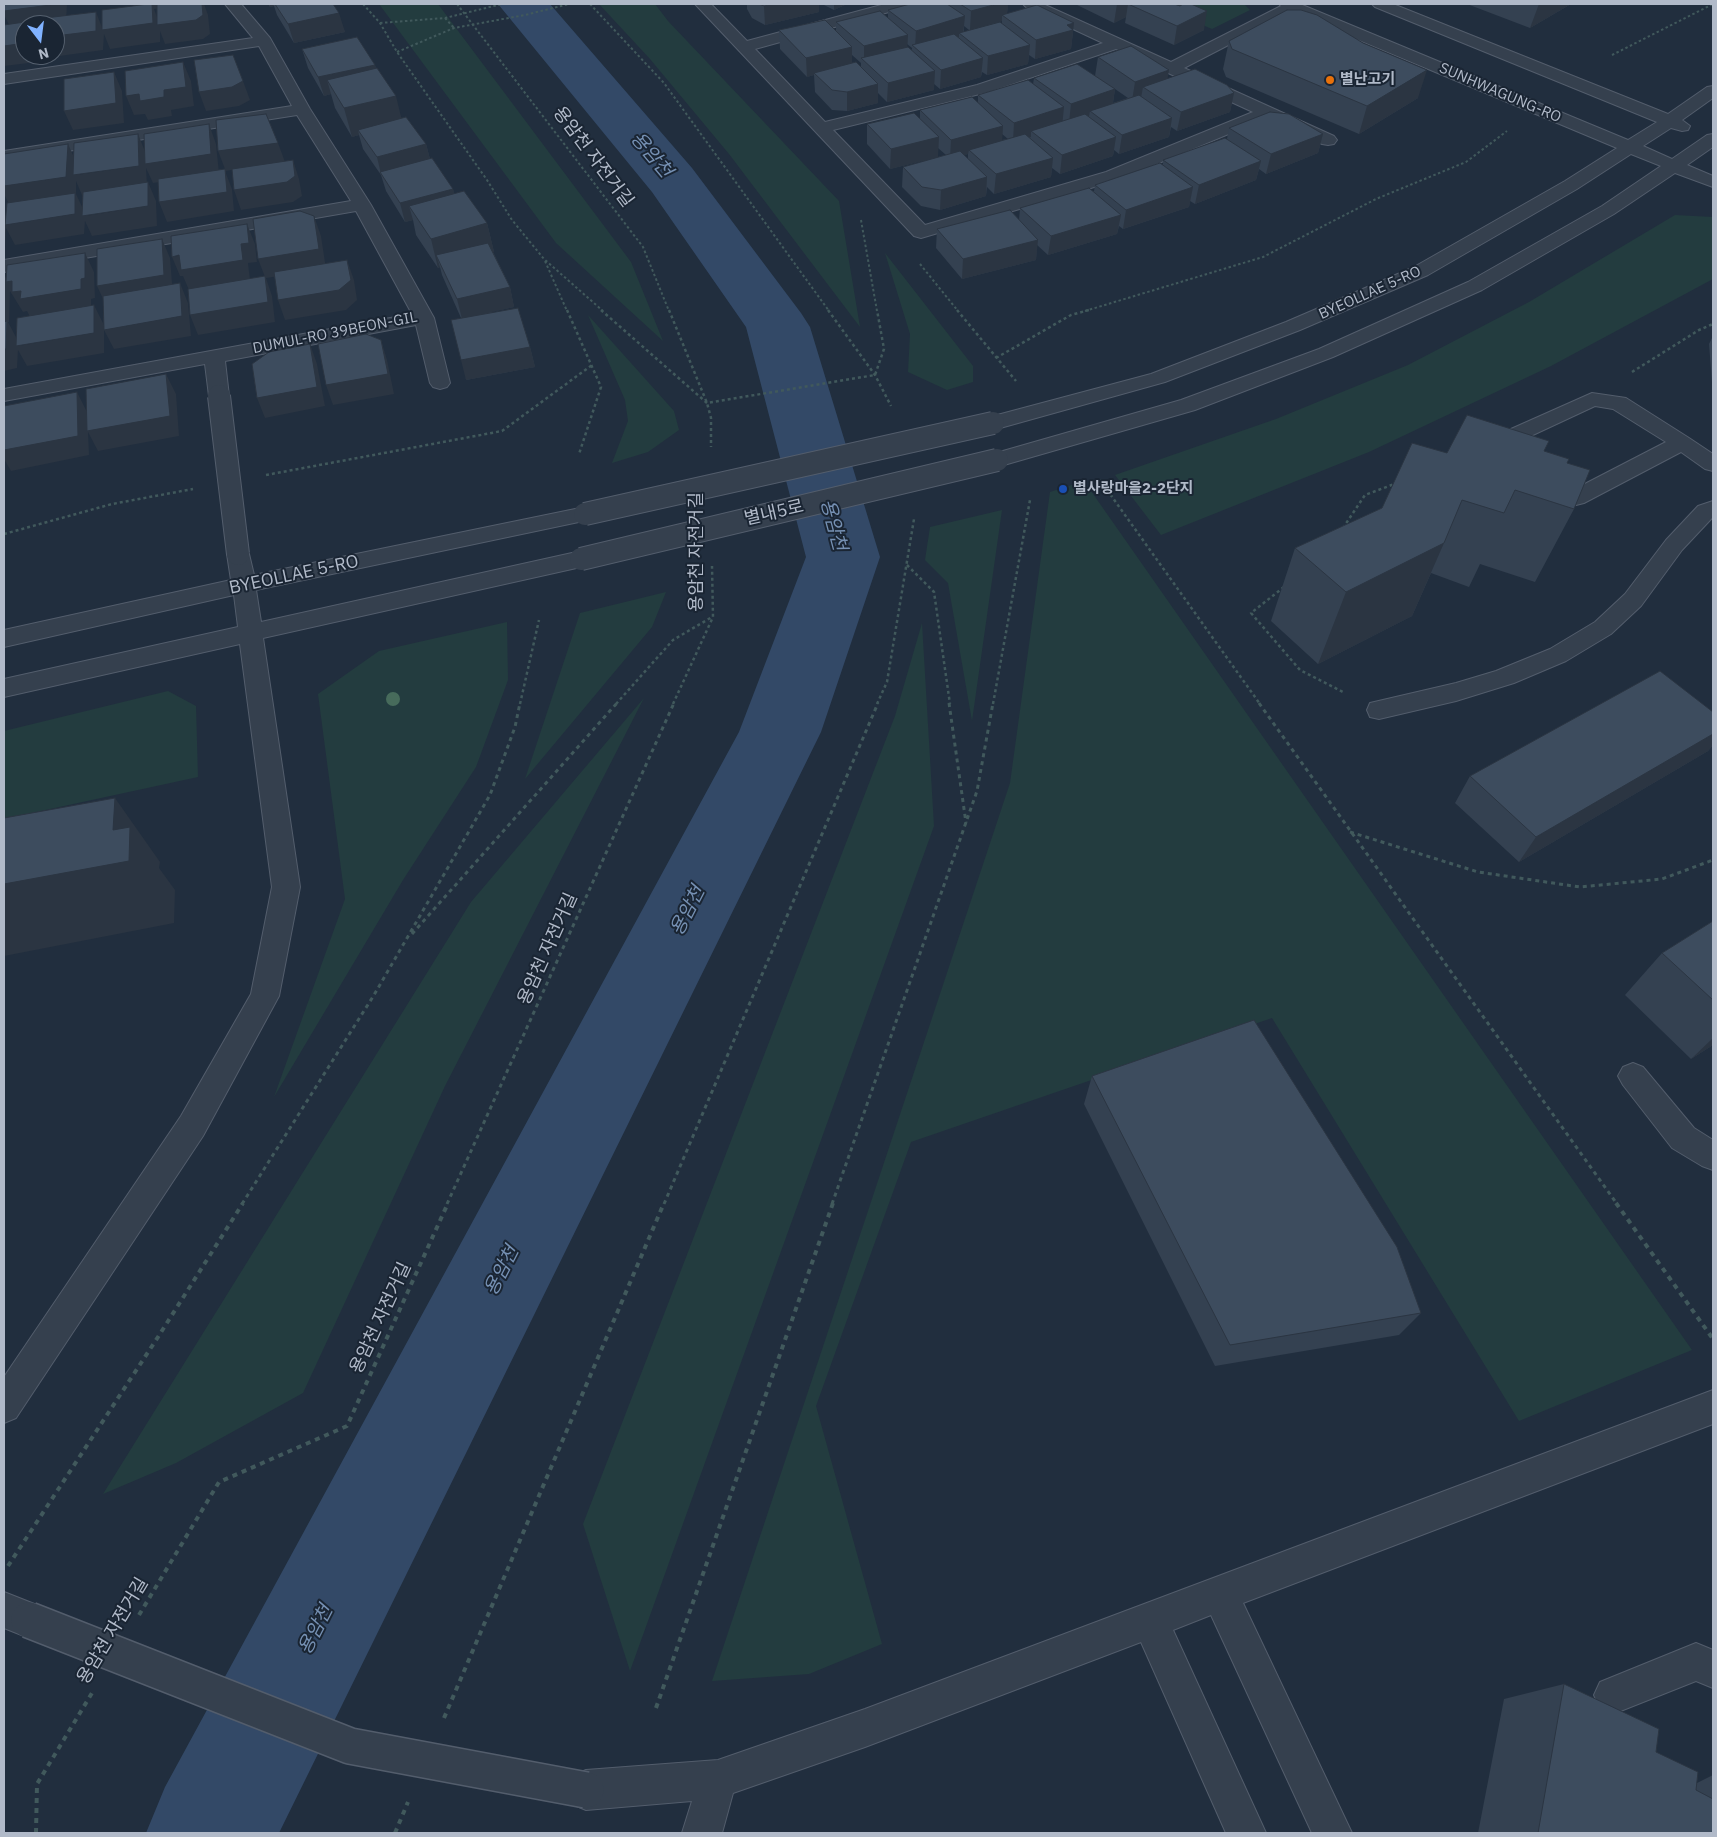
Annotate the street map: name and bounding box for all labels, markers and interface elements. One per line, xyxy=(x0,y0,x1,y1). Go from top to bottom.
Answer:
north arrow xyxy=(15,15,65,65)
text: N xyxy=(36,44,51,64)
street label: SUNHWAGUNG-RO xyxy=(1436,59,1564,127)
place label: 별난고기 xyxy=(1340,71,1395,89)
marker: 별난고기 xyxy=(1324,74,1336,86)
street label: 용암천 자전거길 xyxy=(548,103,638,211)
water label: 용암천 xyxy=(625,128,677,182)
street label: BYEOLLAE 5-RO xyxy=(1316,262,1424,324)
street label: DUMUL-RO 39BEON-GIL xyxy=(251,308,419,358)
place label: 별사랑마을2-2단지 xyxy=(1073,480,1194,498)
marker: 별사랑마을2-2단지 xyxy=(1057,483,1069,495)
street label: 용암천 자전거길 xyxy=(686,492,708,612)
street label: 별내5로 xyxy=(742,496,806,530)
water label: 용암천 xyxy=(815,497,851,553)
street label: BYEOLLAE 5-RO xyxy=(227,551,361,599)
water label: 용암천 xyxy=(666,882,710,940)
street label: 용암천 자전거길 xyxy=(514,890,582,1008)
water label: 용암천 xyxy=(480,1242,524,1300)
street label: 용암천 자전거길 xyxy=(346,1259,416,1377)
street label: 용암천 자전거길 xyxy=(73,1574,153,1688)
water label: 용암천 xyxy=(294,1601,338,1659)

